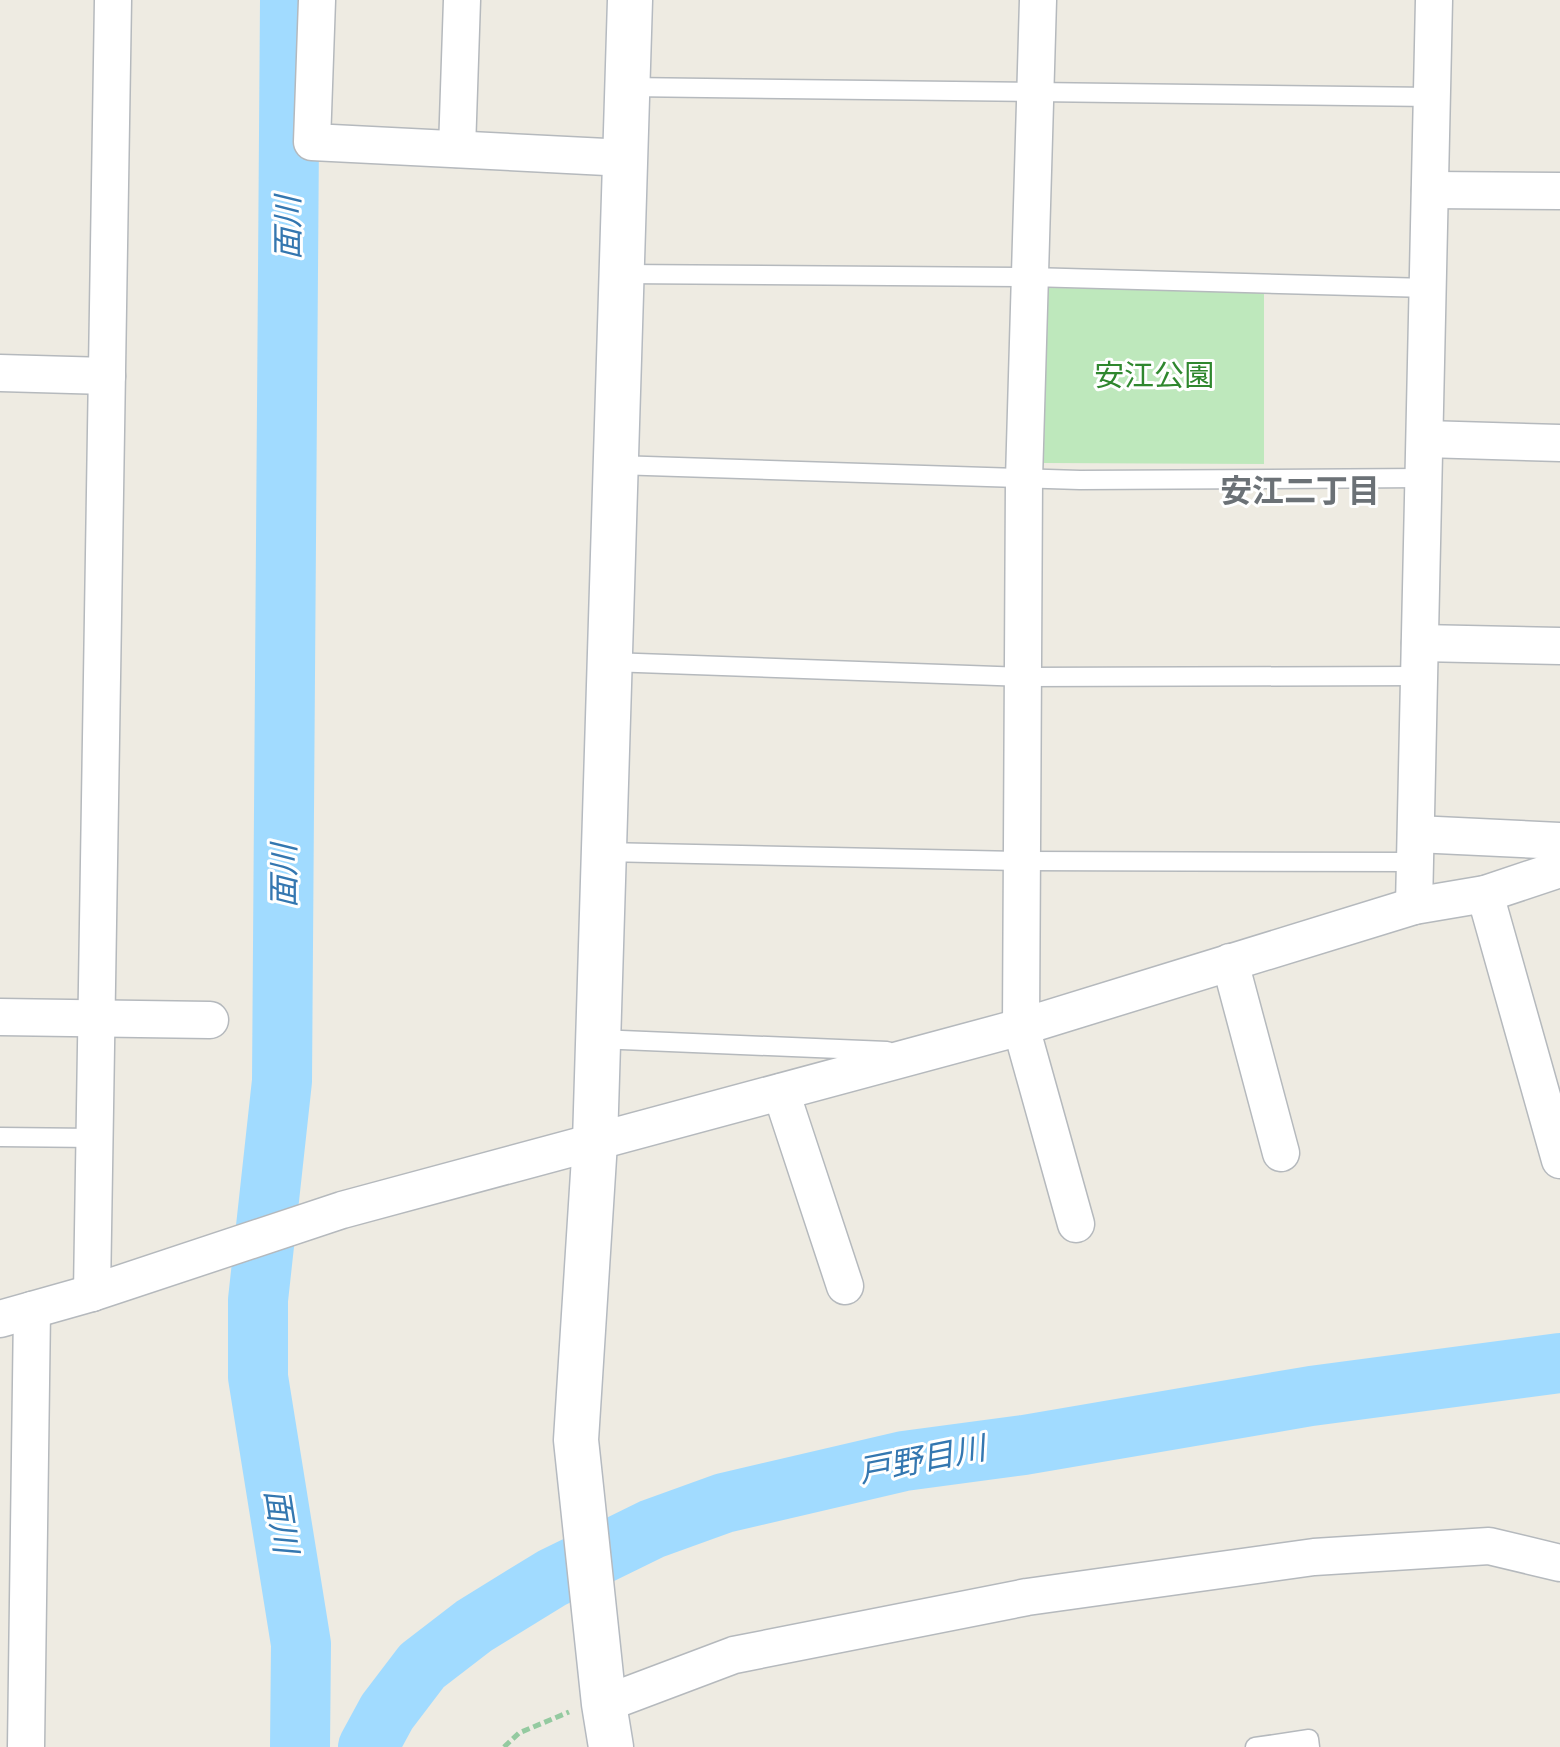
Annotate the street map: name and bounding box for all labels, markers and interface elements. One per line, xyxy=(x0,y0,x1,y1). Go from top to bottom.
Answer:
water label: 面川 xyxy=(269,193,308,260)
park label: 安江公園 xyxy=(1094,358,1214,395)
district label: 安江二丁目 xyxy=(1220,472,1380,511)
water label: 面川 xyxy=(265,841,304,908)
water label: 戸野目川 xyxy=(855,1428,991,1491)
water label: 面川 xyxy=(257,1486,306,1559)

